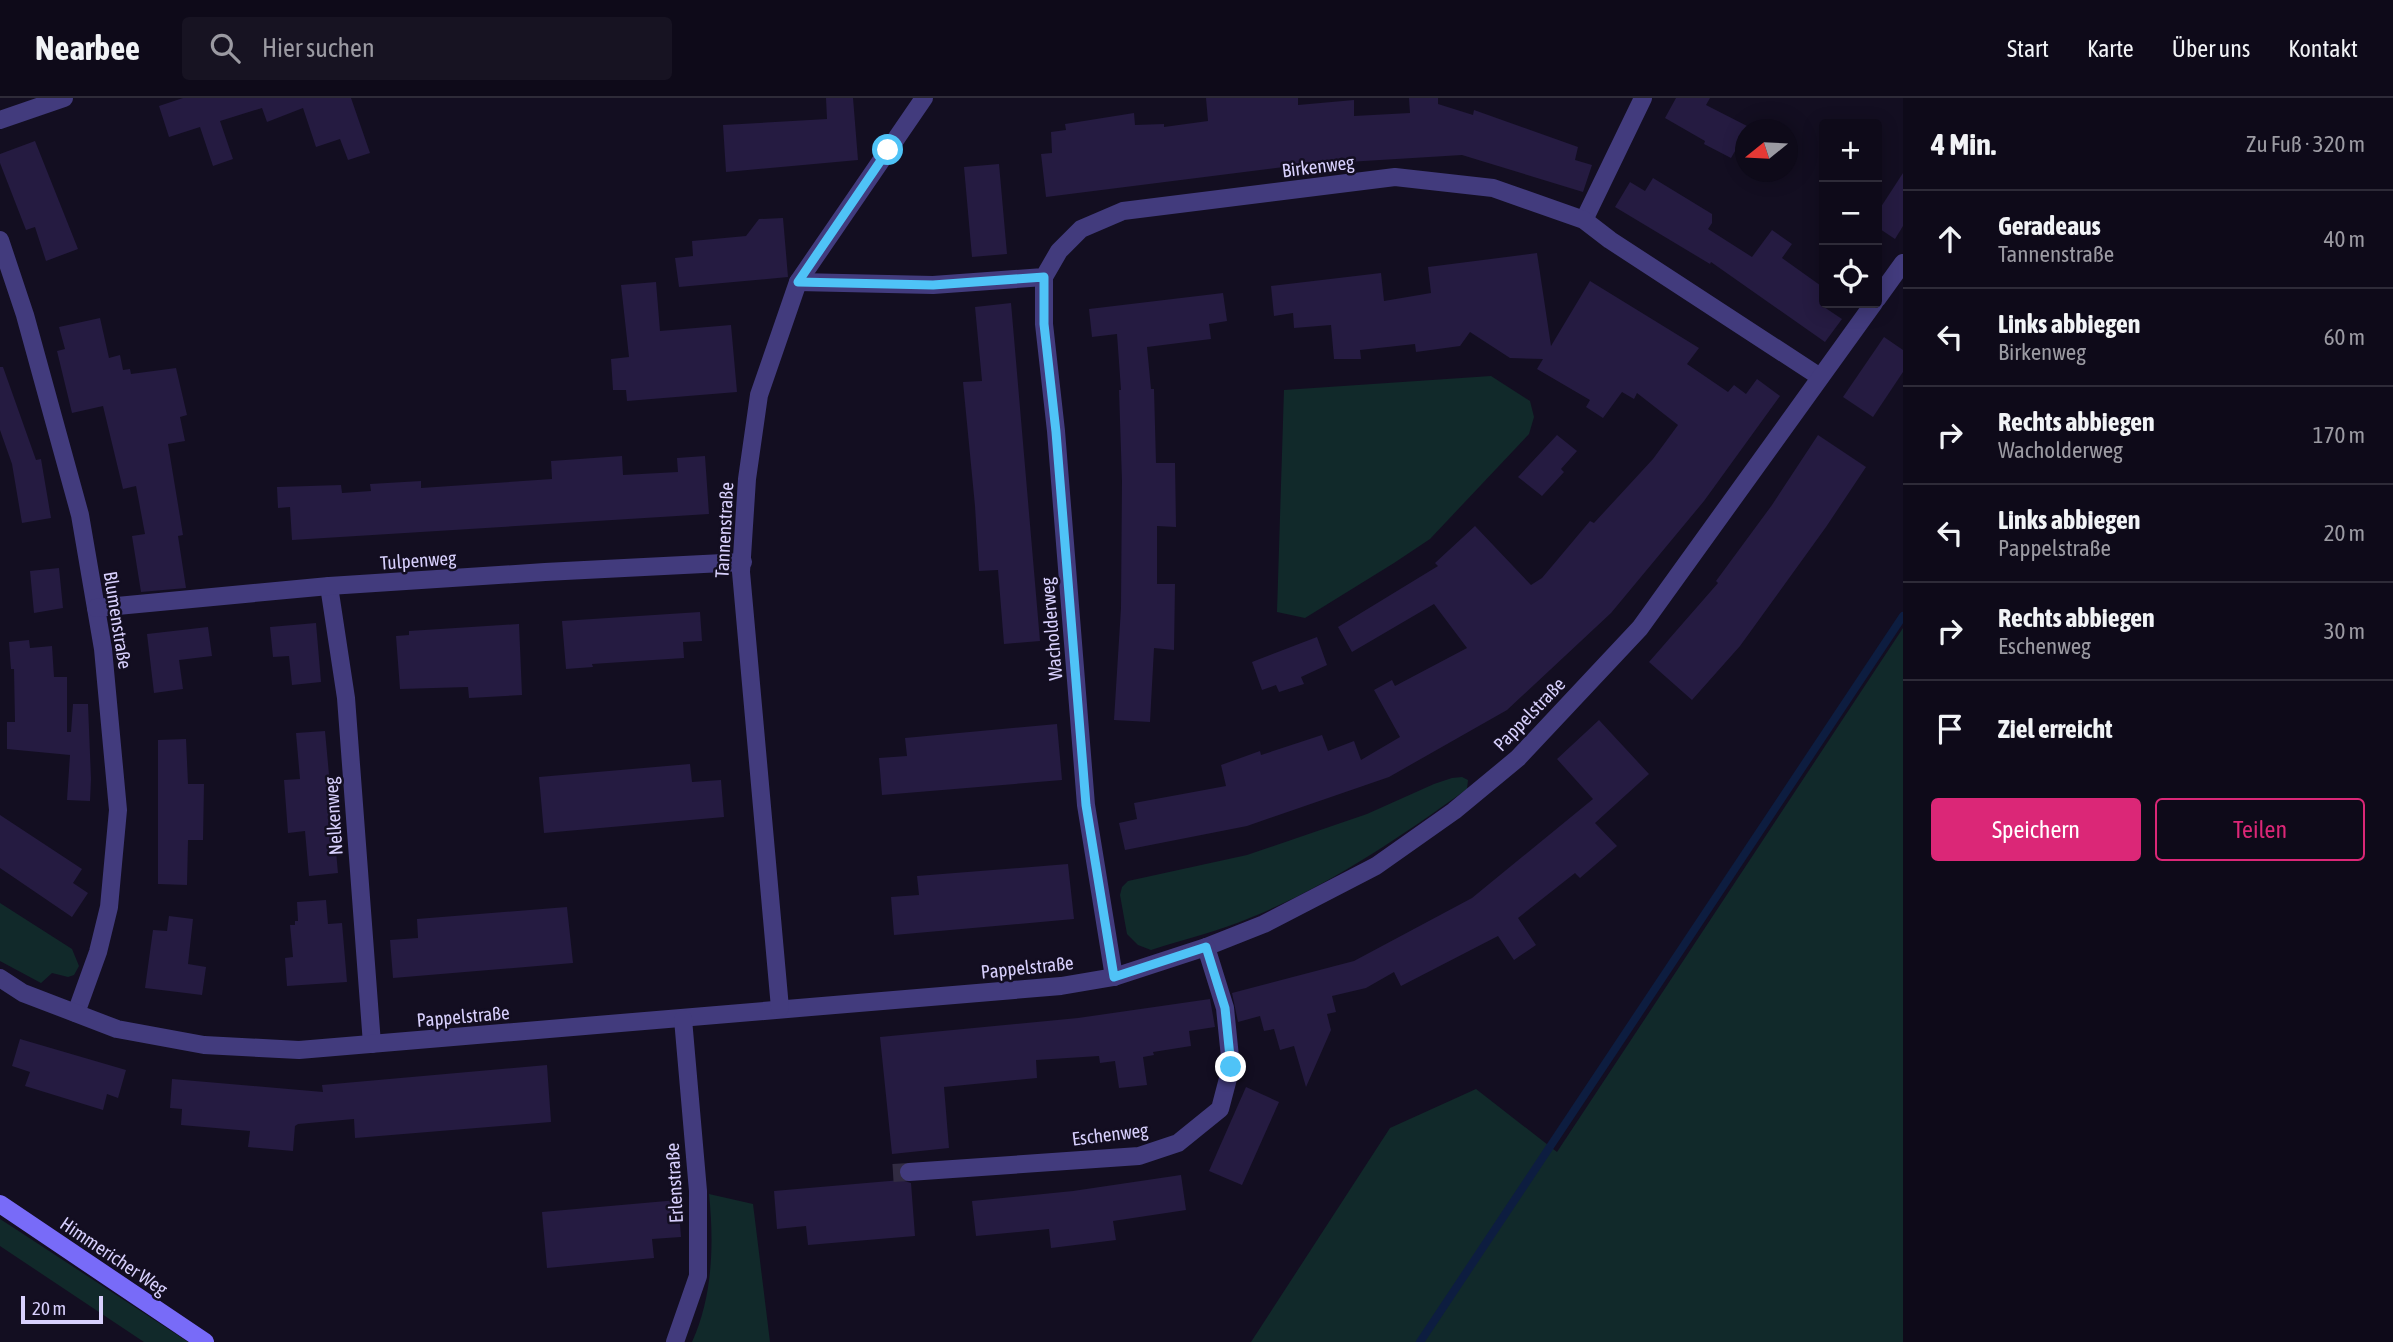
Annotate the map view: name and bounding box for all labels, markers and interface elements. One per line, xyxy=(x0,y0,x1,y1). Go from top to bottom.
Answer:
search box xyxy=(182,17,672,80)
text: Nearbee xyxy=(35,29,140,67)
icon: search xyxy=(206,29,244,67)
text: Hier suchen xyxy=(262,33,375,63)
text: Start xyxy=(2007,35,2049,62)
text: Karte xyxy=(2087,35,2134,62)
text: Über uns xyxy=(2172,35,2250,62)
text: Kontakt xyxy=(2288,35,2358,62)
north arrow xyxy=(1735,119,1798,182)
map controls xyxy=(1819,119,1882,308)
button: + xyxy=(1819,119,1882,182)
text: 4 Min. xyxy=(1931,127,1996,161)
text: Zu Fuß · 320 m xyxy=(2246,131,2365,157)
route start xyxy=(872,134,903,165)
street label: Birkenweg xyxy=(1281,151,1356,181)
button: − xyxy=(1819,182,1882,245)
text: Geradeaus xyxy=(1998,211,2101,241)
icon: ahead xyxy=(1931,220,1969,258)
text: 40 m xyxy=(2324,226,2365,252)
text: Tannenstraße xyxy=(1998,241,2114,267)
button: locate xyxy=(1819,245,1882,308)
text: Links abbiegen xyxy=(1998,309,2140,339)
icon: left xyxy=(1931,318,1969,356)
text: 60 m xyxy=(2324,324,2365,350)
text: Birkenweg xyxy=(1998,339,2086,365)
text: Rechts abbiegen xyxy=(1998,407,2155,437)
icon: right xyxy=(1931,416,1969,454)
text: 170 m xyxy=(2313,422,2365,448)
text: Wacholderweg xyxy=(1998,437,2123,463)
street label: Tannenstraße xyxy=(711,482,737,578)
text: Links abbiegen xyxy=(1998,505,2140,535)
icon: left xyxy=(1931,514,1969,552)
text: 20 m xyxy=(2324,520,2365,546)
text: Pappelstraße xyxy=(1998,535,2111,561)
street label: Tulpenweg xyxy=(379,546,458,574)
street label: Blumenstraße xyxy=(99,570,137,670)
street label: Wacholderweg xyxy=(1035,576,1066,681)
text: Rechts abbiegen xyxy=(1998,603,2155,633)
icon: right xyxy=(1931,612,1969,650)
text: 30 m xyxy=(2324,618,2365,644)
text: Eschenweg xyxy=(1998,633,2091,659)
street label: Pappelstraße xyxy=(1489,673,1569,755)
icon: arrive xyxy=(1931,710,1969,748)
text: Ziel erreicht xyxy=(1998,714,2113,744)
street label: Nelkenweg xyxy=(319,775,347,856)
button: Speichern xyxy=(1931,798,2141,861)
button: Teilen xyxy=(2155,798,2365,861)
street label: Pappelstraße xyxy=(979,951,1075,983)
street label: Pappelstraße xyxy=(416,1001,510,1031)
route end xyxy=(1215,1051,1246,1082)
street label: Eschenweg xyxy=(1071,1118,1150,1150)
street label: Erlenstraße xyxy=(661,1142,687,1224)
street label: Himmericher Weg xyxy=(56,1212,172,1300)
scale bar xyxy=(21,1293,103,1325)
text: 20 m xyxy=(32,1297,66,1319)

